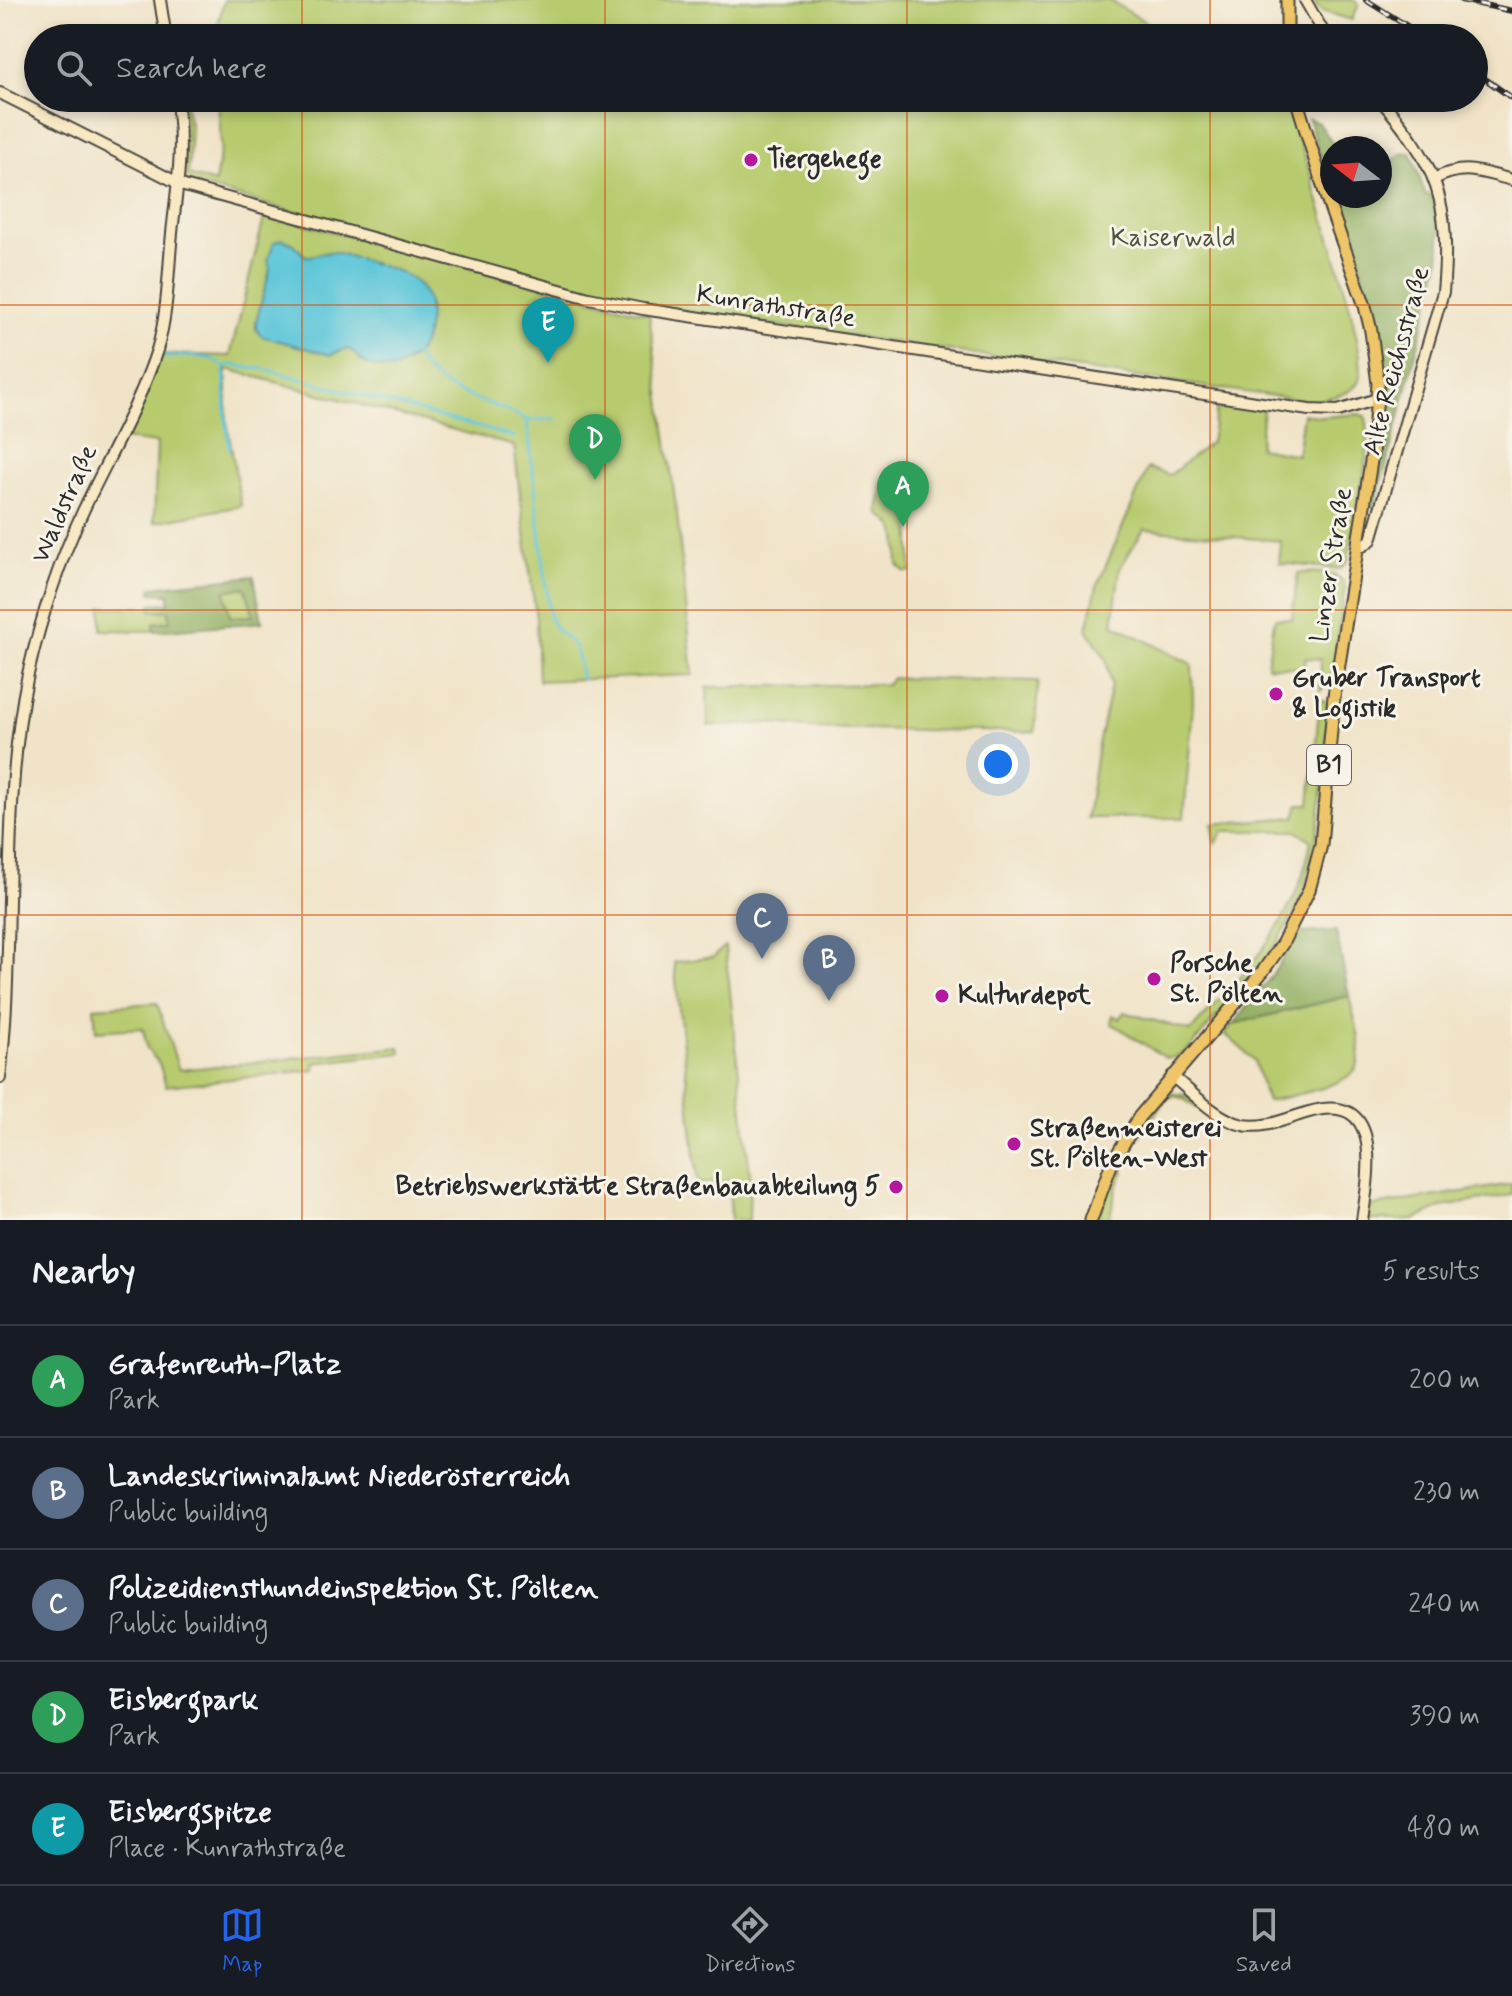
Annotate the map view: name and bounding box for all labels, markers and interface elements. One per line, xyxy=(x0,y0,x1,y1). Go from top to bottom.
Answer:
search box xyxy=(24,24,1488,112)
icon: search xyxy=(52,46,96,90)
text: Search here xyxy=(116,49,267,88)
north arrow xyxy=(1320,136,1392,208)
place label: Tiergehege xyxy=(767,143,882,180)
marker: Tiergehege xyxy=(742,151,760,169)
park label: Kaiserwald xyxy=(1110,222,1236,256)
street label: Alte Reichsstraße xyxy=(1355,263,1439,459)
street label: Kunrathstraße xyxy=(694,278,858,336)
pin: E xyxy=(522,297,574,363)
pin: D xyxy=(569,414,621,480)
street label: Waldstraße xyxy=(24,439,106,569)
pin: A xyxy=(877,461,929,527)
street label: Linzer Straße xyxy=(1303,485,1361,645)
place label: Gruber Transport & Logistik xyxy=(1292,662,1481,729)
marker: Gruber Transport & Logistik xyxy=(1267,685,1285,703)
your location xyxy=(978,744,1018,784)
road number: B1 xyxy=(1307,745,1351,785)
pin: C xyxy=(736,893,788,959)
pin: B xyxy=(803,935,855,1001)
place label: Porsche St. Pölten xyxy=(1170,947,1283,1011)
marker: Porsche St. Pölten xyxy=(1145,970,1163,988)
place label: Kulturdepot xyxy=(958,979,1092,1013)
marker: Kulturdepot xyxy=(933,987,951,1005)
place label: Straßenmeisterei St. Pölten-West xyxy=(1030,1112,1222,1176)
marker: Straßenmeisterei St. Pölten-West xyxy=(1005,1135,1023,1153)
place label: Betriebswerkstätte Straßenbauabteilung 5 xyxy=(395,1170,880,1207)
marker: Betriebswerkstätte Straßenbauabteilung 5 xyxy=(887,1178,905,1196)
text: Nearby xyxy=(32,1250,136,1295)
text: 5 results xyxy=(1382,1255,1480,1289)
text: Grafenreuth-Platz xyxy=(108,1345,341,1384)
text: A xyxy=(49,1364,67,1398)
text: 200 m xyxy=(1409,1364,1480,1398)
text: Park xyxy=(108,1384,160,1418)
text: Landeskriminalamt Niederösterreich xyxy=(108,1457,570,1496)
text: B xyxy=(50,1476,66,1510)
text: 230 m xyxy=(1413,1476,1480,1510)
text: Public building xyxy=(108,1496,268,1530)
text: Polizeidiensthundeinspektion St. Pölten xyxy=(108,1569,598,1608)
text: C xyxy=(49,1588,67,1622)
text: 240 m xyxy=(1408,1588,1480,1622)
text: Public building xyxy=(108,1608,268,1642)
text: Eisbergpark xyxy=(108,1681,259,1720)
text: D xyxy=(49,1700,67,1734)
text: 390 m xyxy=(1409,1700,1480,1734)
text: Park xyxy=(108,1720,160,1754)
text: Eisbergspitze xyxy=(108,1793,272,1832)
text: E xyxy=(50,1812,66,1846)
text: 480 m xyxy=(1407,1812,1480,1846)
text: Place · Kunrathstraße xyxy=(108,1832,346,1866)
tab: Map xyxy=(220,1903,264,1979)
tab: Directions xyxy=(705,1903,795,1979)
tab: Saved xyxy=(1236,1903,1292,1979)

